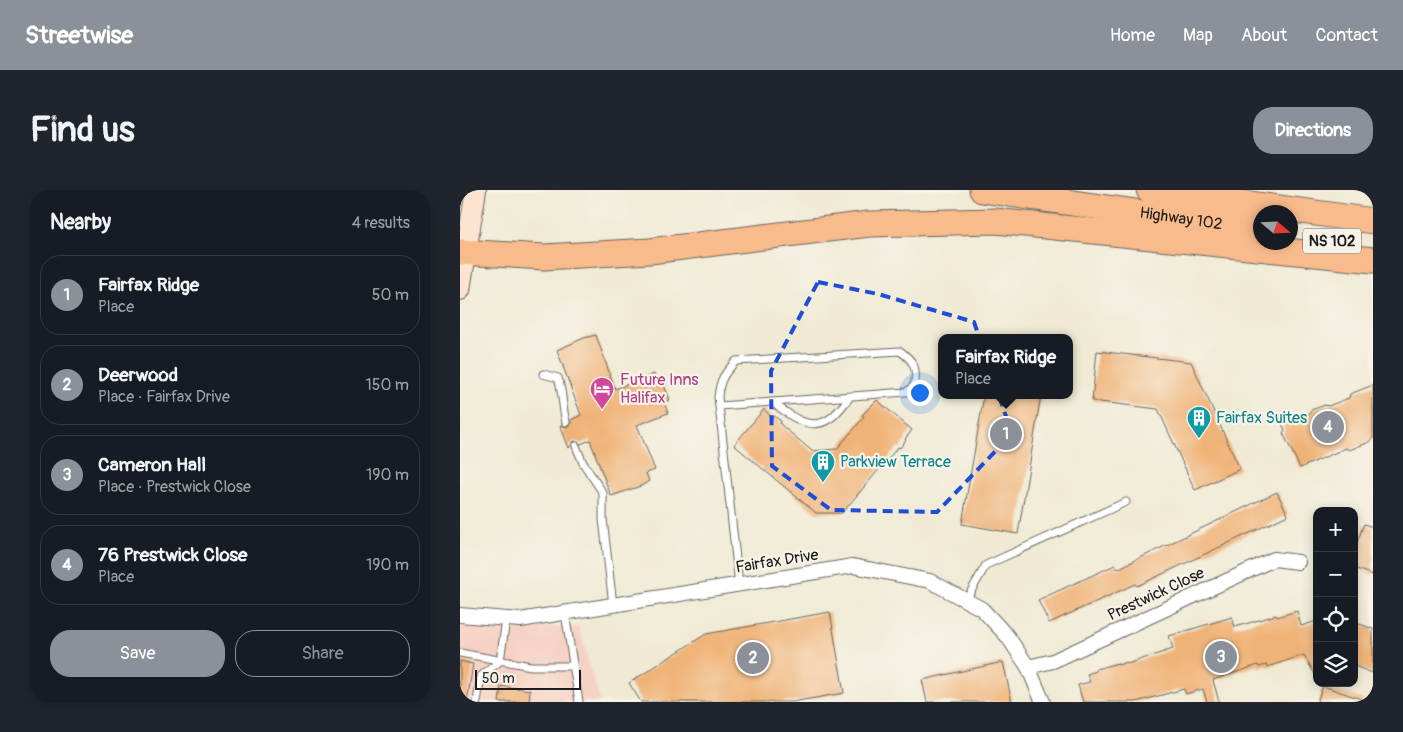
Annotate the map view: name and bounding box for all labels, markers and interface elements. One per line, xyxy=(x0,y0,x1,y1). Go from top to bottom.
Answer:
text: Streetwise xyxy=(25,21,133,50)
text: Home xyxy=(1110,24,1155,47)
text: Map xyxy=(1183,24,1213,47)
text: About xyxy=(1241,24,1287,47)
text: Contact xyxy=(1315,24,1378,47)
button: Directions xyxy=(1253,107,1373,154)
text: Find us xyxy=(30,108,135,152)
street label: Highway 102 xyxy=(1138,203,1224,234)
north arrow xyxy=(1253,205,1298,250)
text: Nearby xyxy=(50,209,111,236)
text: 4 results xyxy=(352,213,410,233)
road number: NS 102 xyxy=(1303,228,1361,254)
text: Fairfax Ridge xyxy=(98,273,199,297)
text: 1 xyxy=(64,285,70,305)
text: 50 m xyxy=(372,285,409,305)
text: Place xyxy=(98,297,134,317)
popup xyxy=(938,334,1073,399)
text: Fairfax Ridge xyxy=(955,345,1056,369)
text: Deerwood xyxy=(98,363,178,387)
text: Place xyxy=(955,369,991,389)
place label: Future Inns Halifax xyxy=(620,370,698,408)
text: 2 xyxy=(63,375,71,395)
text: 150 m xyxy=(365,375,409,395)
hotel icon: Future Inns Halifax xyxy=(589,376,615,410)
your location xyxy=(907,380,933,406)
text: Place · Fairfax Drive xyxy=(98,387,230,407)
building icon: Fairfax Suites xyxy=(1186,405,1212,439)
place label: Fairfax Suites xyxy=(1216,408,1307,428)
pin: 4 xyxy=(1312,408,1344,446)
pin: 1 xyxy=(990,415,1022,453)
building icon: Parkview Terrace xyxy=(810,449,836,483)
place label: Parkview Terrace xyxy=(840,452,951,472)
text: Cameron Hall xyxy=(98,453,206,477)
text: 3 xyxy=(63,465,71,485)
text: 190 m xyxy=(366,465,409,485)
text: Place · Prestwick Close xyxy=(98,477,251,497)
map controls xyxy=(1313,507,1358,687)
button: + xyxy=(1313,507,1358,552)
text: 76 Prestwick Close xyxy=(98,543,247,567)
street label: Fairfax Drive xyxy=(734,545,820,577)
button: − xyxy=(1313,552,1358,597)
text: 4 xyxy=(62,555,72,575)
text: 190 m xyxy=(366,555,409,575)
street label: Prestwick Close xyxy=(1104,563,1208,625)
text: Place xyxy=(98,567,134,587)
button: locate xyxy=(1313,597,1358,642)
button: Save xyxy=(50,630,225,677)
button: Share xyxy=(235,630,410,677)
pin: 3 xyxy=(1205,638,1237,676)
pin: 2 xyxy=(737,639,769,677)
button: layers xyxy=(1313,642,1358,687)
scale bar xyxy=(475,667,581,690)
text: 50 m xyxy=(482,670,515,687)

